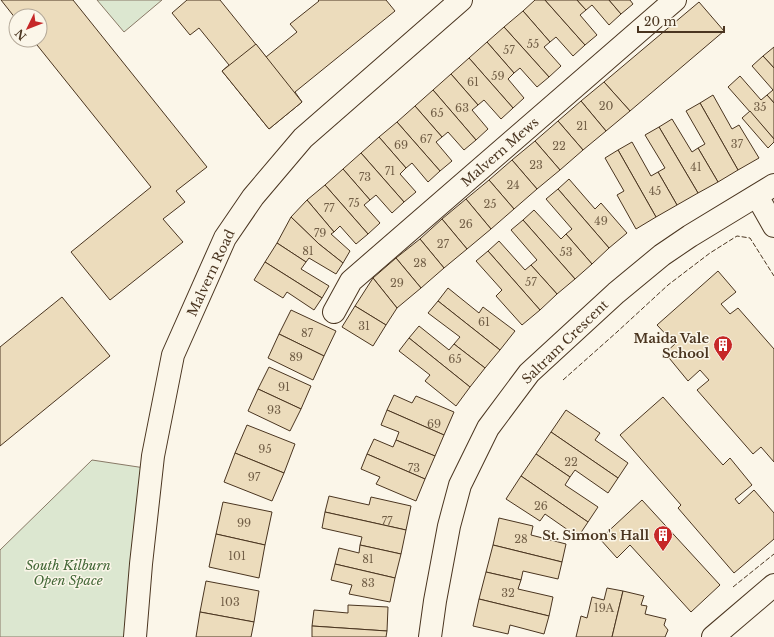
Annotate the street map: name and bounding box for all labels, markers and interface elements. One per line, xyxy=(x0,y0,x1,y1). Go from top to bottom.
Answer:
north arrow xyxy=(8,8,48,48)
scale bar xyxy=(638,8,724,34)
text: 20 m xyxy=(644,14,676,29)
text: N xyxy=(12,26,29,43)
house number: 55 xyxy=(527,37,539,51)
house number: 57 xyxy=(503,43,515,57)
house number: 59 xyxy=(491,69,505,83)
house number: 61 xyxy=(467,75,479,89)
house number: 20 xyxy=(599,99,613,113)
house number: 35 xyxy=(753,100,767,114)
house number: 63 xyxy=(455,101,469,115)
house number: 65 xyxy=(430,106,444,120)
street label: Malvern Mews xyxy=(458,114,542,190)
house number: 21 xyxy=(576,119,588,133)
house number: 67 xyxy=(420,132,433,146)
house number: 37 xyxy=(731,137,744,151)
house number: 69 xyxy=(394,138,408,152)
house number: 22 xyxy=(552,139,566,153)
house number: 23 xyxy=(529,158,543,172)
house number: 41 xyxy=(690,160,702,174)
house number: 71 xyxy=(385,164,395,178)
house number: 73 xyxy=(359,170,371,184)
house number: 24 xyxy=(506,178,520,192)
house number: 45 xyxy=(649,184,661,198)
house number: 75 xyxy=(348,196,360,210)
house number: 25 xyxy=(483,197,497,211)
house number: 77 xyxy=(323,201,335,215)
house number: 49 xyxy=(594,214,608,228)
house number: 26 xyxy=(459,217,473,231)
house number: 79 xyxy=(314,226,326,240)
street label: Malvern Road xyxy=(183,227,239,319)
house number: 27 xyxy=(437,237,450,251)
house number: 81 xyxy=(302,244,314,258)
house number: 53 xyxy=(559,245,573,259)
house number: 28 xyxy=(413,256,427,270)
house number: 57 xyxy=(525,275,537,289)
house number: 29 xyxy=(390,276,404,290)
street label: Saltram Crescent xyxy=(518,296,612,388)
house number: 61 xyxy=(478,315,490,329)
house number: 31 xyxy=(358,319,370,333)
house number: 87 xyxy=(301,326,314,340)
place label: Maida Vale School xyxy=(634,330,709,362)
building icon: Maida Vale School xyxy=(712,334,734,362)
house number: 89 xyxy=(289,350,303,364)
house number: 65 xyxy=(448,352,462,366)
house number: 91 xyxy=(278,380,290,394)
house number: 93 xyxy=(267,403,281,417)
house number: 69 xyxy=(427,417,441,431)
house number: 95 xyxy=(258,442,272,456)
house number: 22 xyxy=(564,455,578,469)
house number: 73 xyxy=(408,461,420,475)
house number: 97 xyxy=(248,470,261,484)
house number: 26 xyxy=(534,499,548,513)
house number: 77 xyxy=(381,514,393,528)
house number: 99 xyxy=(237,516,251,530)
building icon: St. Simon's Hall xyxy=(652,524,674,552)
place label: St. Simon's Hall xyxy=(542,527,649,544)
house number: 28 xyxy=(514,532,528,546)
house number: 101 xyxy=(228,549,246,563)
house number: 81 xyxy=(362,552,374,566)
park label: South Kilburn Open Space xyxy=(25,557,111,589)
house number: 83 xyxy=(361,576,375,590)
house number: 32 xyxy=(501,586,515,600)
house number: 103 xyxy=(220,595,240,609)
house number: 19A xyxy=(594,601,615,615)

